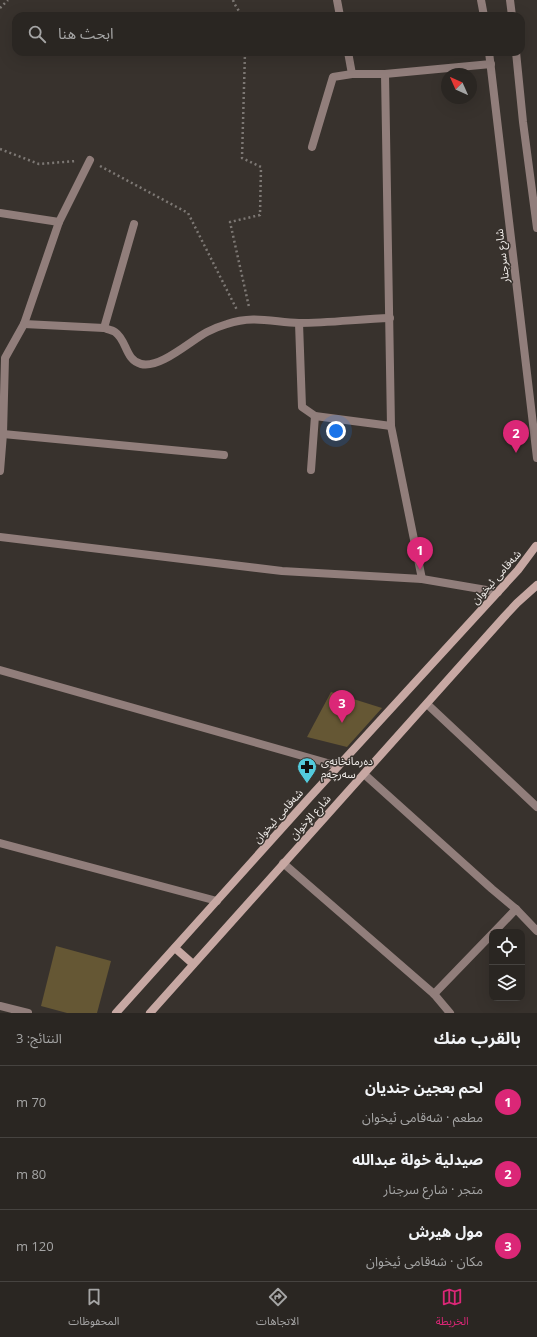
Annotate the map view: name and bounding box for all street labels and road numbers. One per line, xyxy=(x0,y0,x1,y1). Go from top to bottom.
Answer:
street label: شارع سرجنار xyxy=(491,228,513,285)
street label: شەقامی ئیخوان xyxy=(467,546,524,607)
street label: شەقامی ئیخوان xyxy=(249,785,306,846)
street label: شارع الإخوان xyxy=(286,791,335,843)

